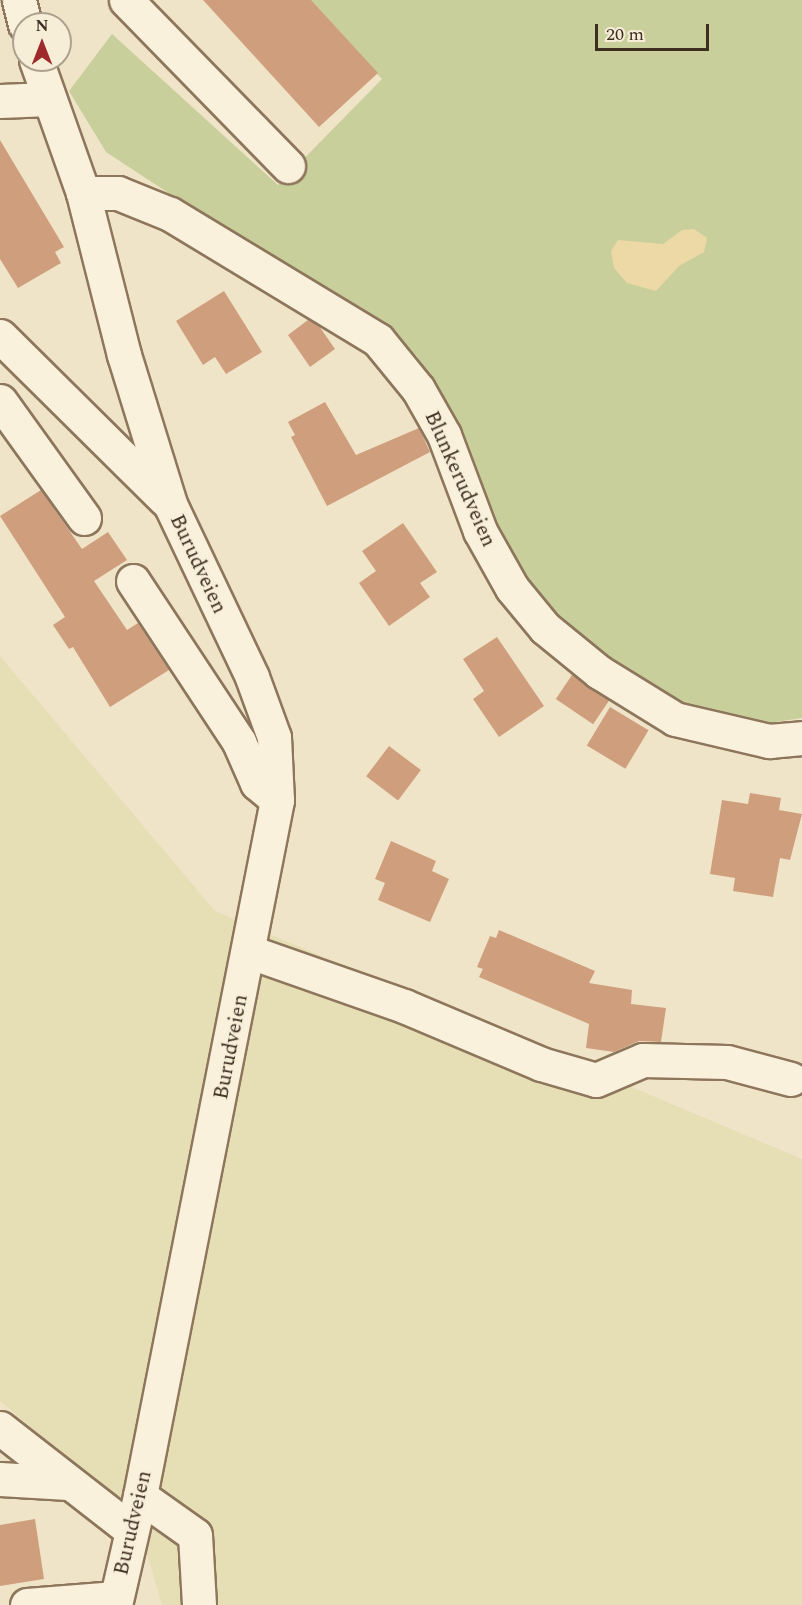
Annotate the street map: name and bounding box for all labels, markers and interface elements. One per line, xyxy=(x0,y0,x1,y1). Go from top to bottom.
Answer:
north arrow xyxy=(12,12,72,72)
scale bar xyxy=(598,12,712,50)
text: N xyxy=(35,14,49,38)
text: 20 m xyxy=(606,21,644,48)
street label: Blunkerudveien xyxy=(419,407,501,551)
street label: Burudveien xyxy=(164,510,232,618)
street label: Burudveien xyxy=(208,992,254,1102)
street label: Burudveien xyxy=(109,1468,157,1578)

